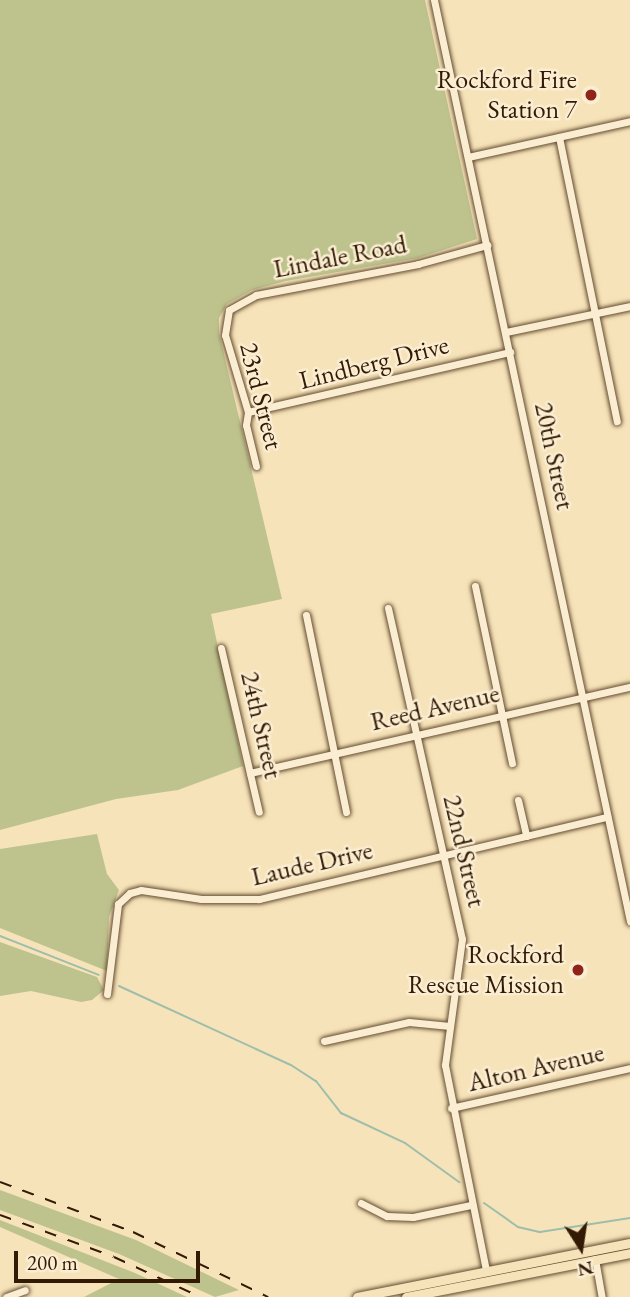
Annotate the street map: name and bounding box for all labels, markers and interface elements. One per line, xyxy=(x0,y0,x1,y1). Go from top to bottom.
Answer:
place label: Rockford Fire Station 7 xyxy=(437,64,577,126)
marker: Rockford Fire Station 7 xyxy=(583,87,599,103)
street label: Lindale Road xyxy=(271,229,409,285)
street label: Lindberg Drive xyxy=(296,329,452,397)
street label: 23rd Street xyxy=(233,339,289,453)
street label: 20th Street xyxy=(527,400,581,512)
street label: 24th Street xyxy=(234,668,288,782)
street label: Reed Avenue xyxy=(368,678,502,738)
street label: 22nd Street xyxy=(436,792,492,910)
street label: Laude Drive xyxy=(248,835,376,893)
place label: Rockford Rescue Mission xyxy=(408,939,564,1000)
marker: Rockford Rescue Mission xyxy=(570,962,586,978)
street label: Alton Avenue xyxy=(465,1037,607,1099)
north arrow xyxy=(546,1213,616,1283)
scale bar xyxy=(18,1238,203,1282)
text: 200 m xyxy=(27,1249,78,1276)
text: N xyxy=(575,1255,596,1283)

